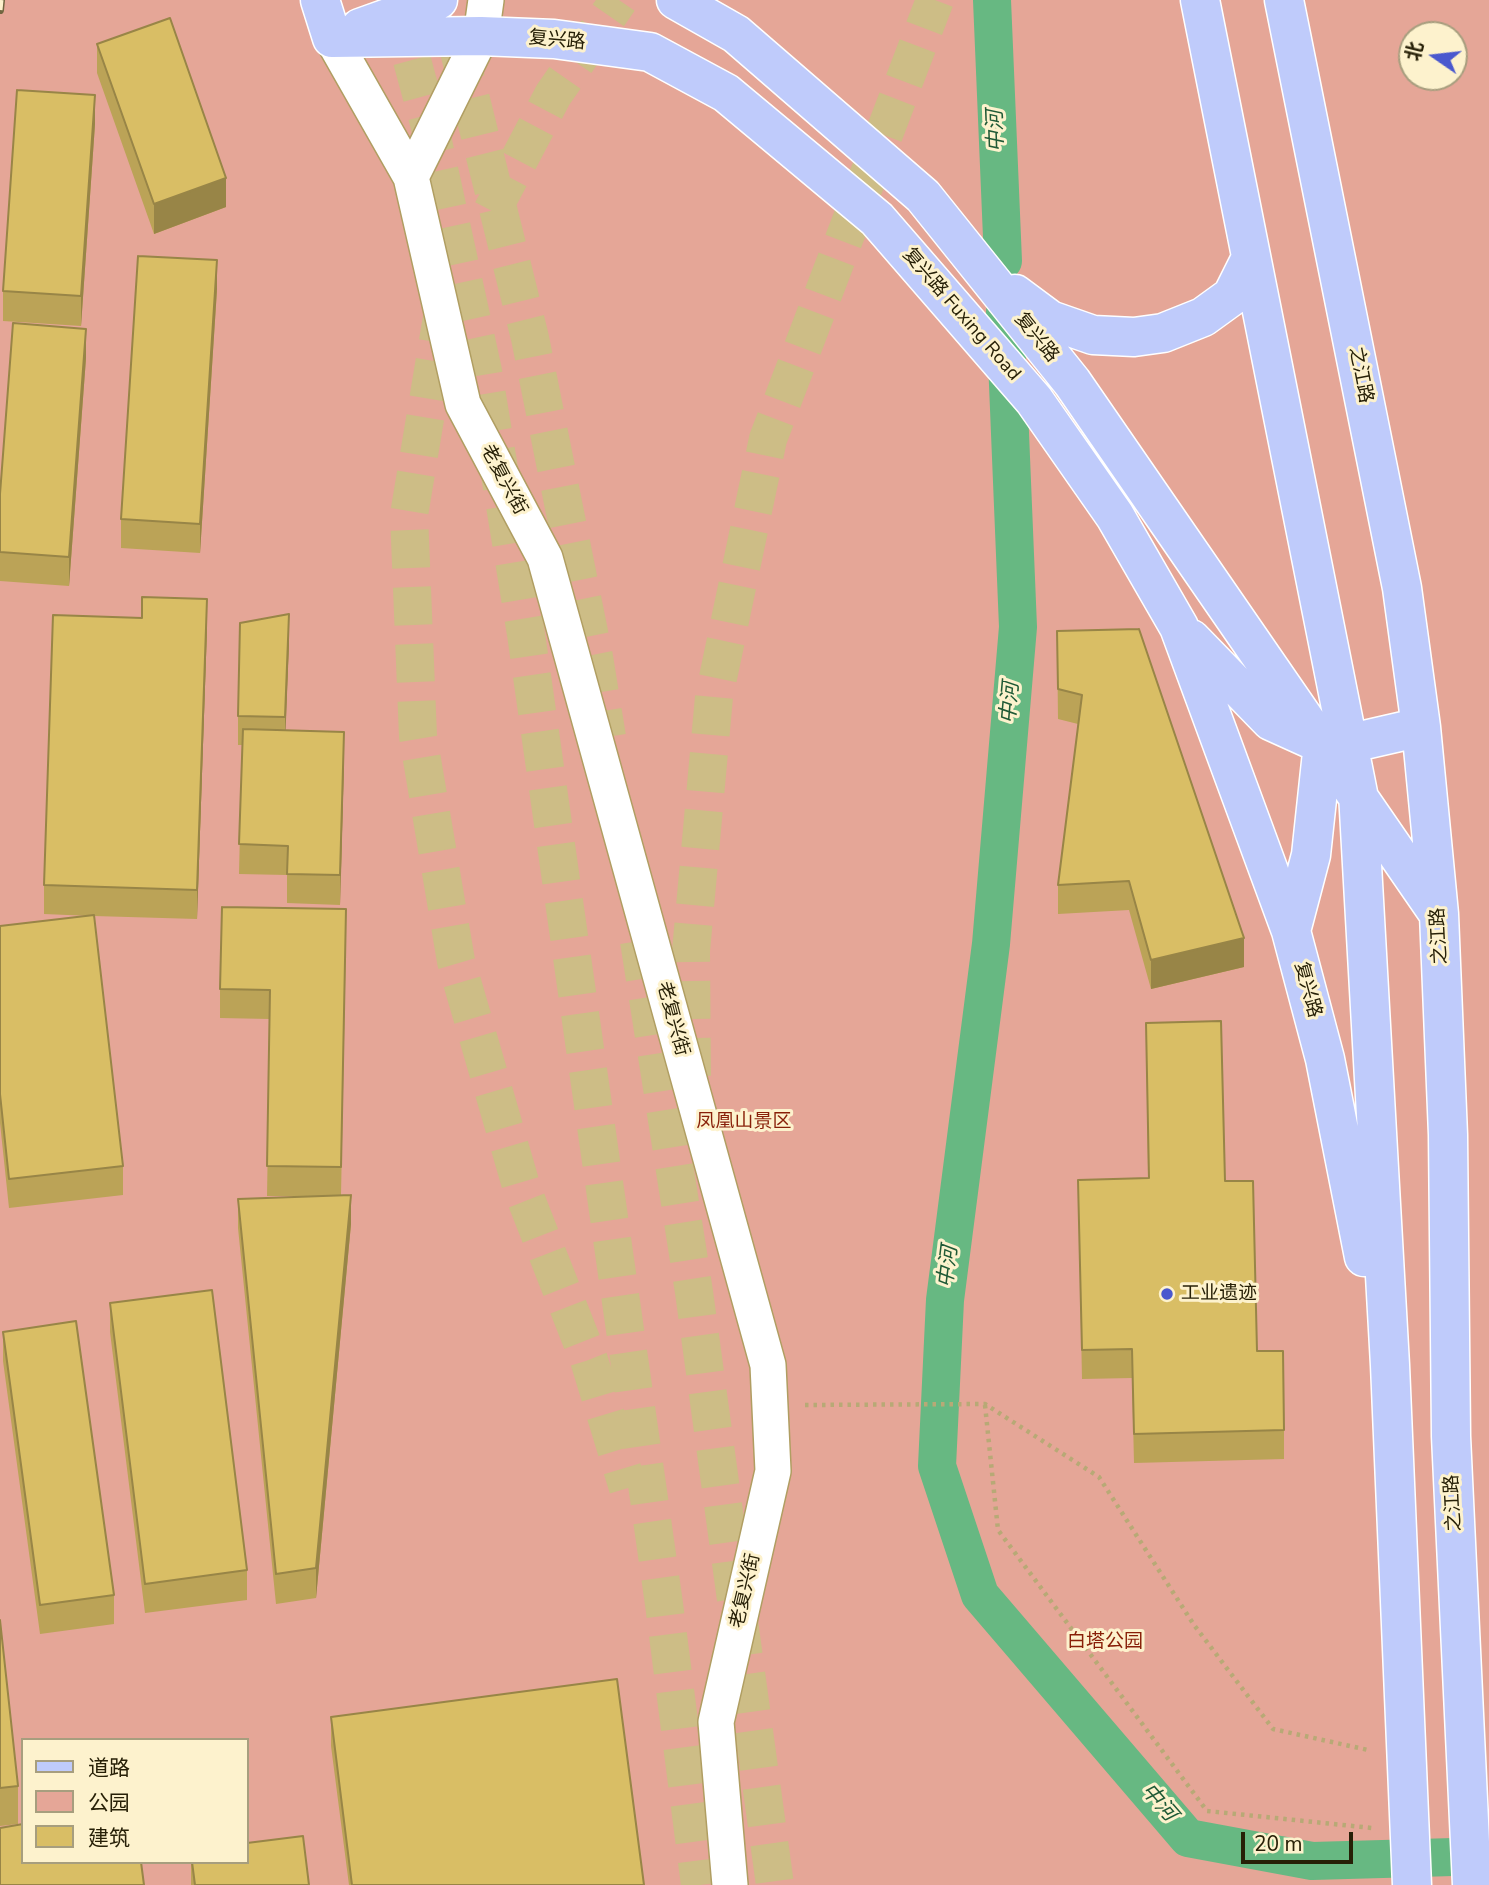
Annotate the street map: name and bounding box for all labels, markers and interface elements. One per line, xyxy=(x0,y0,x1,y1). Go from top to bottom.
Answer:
north arrow xyxy=(1398,21,1468,91)
street label: 复兴路 xyxy=(528,27,586,55)
text: 北 xyxy=(1400,39,1429,64)
water label: 中河 xyxy=(984,110,1010,152)
street label: 复兴路 Fuxing Road xyxy=(897,244,1025,386)
street label: 复兴路 xyxy=(1009,309,1063,367)
street label: 之江路 xyxy=(1343,345,1377,405)
street label: 老复兴街 xyxy=(475,441,531,519)
water label: 中河 xyxy=(997,681,1025,725)
street label: 之江路 xyxy=(1427,907,1453,965)
street label: 复兴路 xyxy=(1289,960,1325,1020)
street label: 老复兴街 xyxy=(651,979,693,1059)
park label: 凤凰山景区 xyxy=(697,1111,791,1133)
water label: 中河 xyxy=(934,1245,964,1289)
place label: 工业遗迹 xyxy=(1181,1283,1257,1305)
marker: 工业遗迹 xyxy=(1159,1286,1175,1302)
street label: 之江路 xyxy=(1441,1474,1467,1532)
street label: 老复兴街 xyxy=(726,1551,766,1631)
park label: 白塔公园 xyxy=(1067,1631,1143,1653)
legend xyxy=(21,1738,248,1864)
text: 道路 xyxy=(88,1754,130,1782)
water label: 中河 xyxy=(1135,1779,1181,1827)
text: 公园 xyxy=(88,1789,130,1817)
scale bar xyxy=(1244,1818,1356,1862)
text: 建筑 xyxy=(88,1824,130,1852)
text: 20 m xyxy=(1254,1830,1303,1858)

